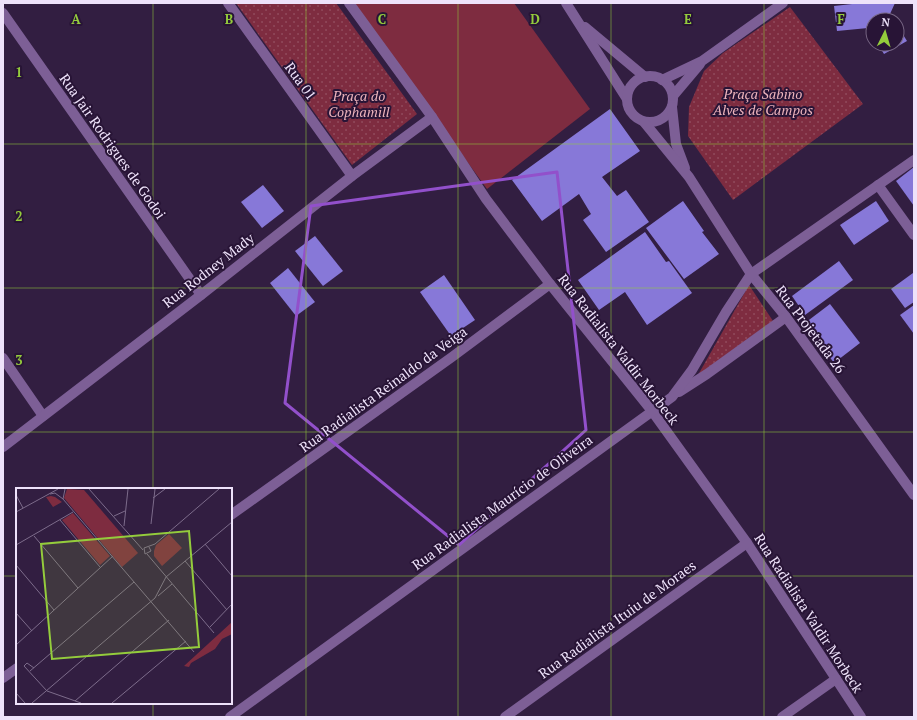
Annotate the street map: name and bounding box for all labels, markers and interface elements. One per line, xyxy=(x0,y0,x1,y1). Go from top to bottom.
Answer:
text: A xyxy=(71,10,81,28)
text: B xyxy=(225,10,233,28)
text: C xyxy=(378,10,386,28)
text: D xyxy=(530,10,540,28)
text: E xyxy=(684,10,692,28)
text: F xyxy=(837,10,845,28)
north arrow xyxy=(865,12,905,52)
text: N xyxy=(881,15,891,29)
street label: Rua 01 xyxy=(281,58,321,104)
text: 1 xyxy=(15,63,23,81)
street label: Rua Jair Rodrigues de Godoi xyxy=(56,70,170,222)
park label: Praça Sabino Alves de Campos xyxy=(712,84,813,119)
park label: Praça do Cophamill xyxy=(328,86,390,121)
text: 2 xyxy=(15,207,23,225)
street label: Rua Rodney Mady xyxy=(158,228,258,312)
street label: Rua Radialista Valdir Morbeck xyxy=(554,270,684,429)
street label: Rua Projetada 26 xyxy=(772,281,851,377)
street label: Rua Radialista Reinaldo da Veiga xyxy=(295,322,471,456)
text: 3 xyxy=(15,351,23,369)
street label: Rua Radialista Maurício de Oliveira xyxy=(408,430,596,574)
inset map xyxy=(16,488,232,704)
street label: Rua Radialista Valdir Morbeck xyxy=(750,530,868,697)
street label: Rua Radialista Ituiu de Moraes xyxy=(535,555,699,683)

